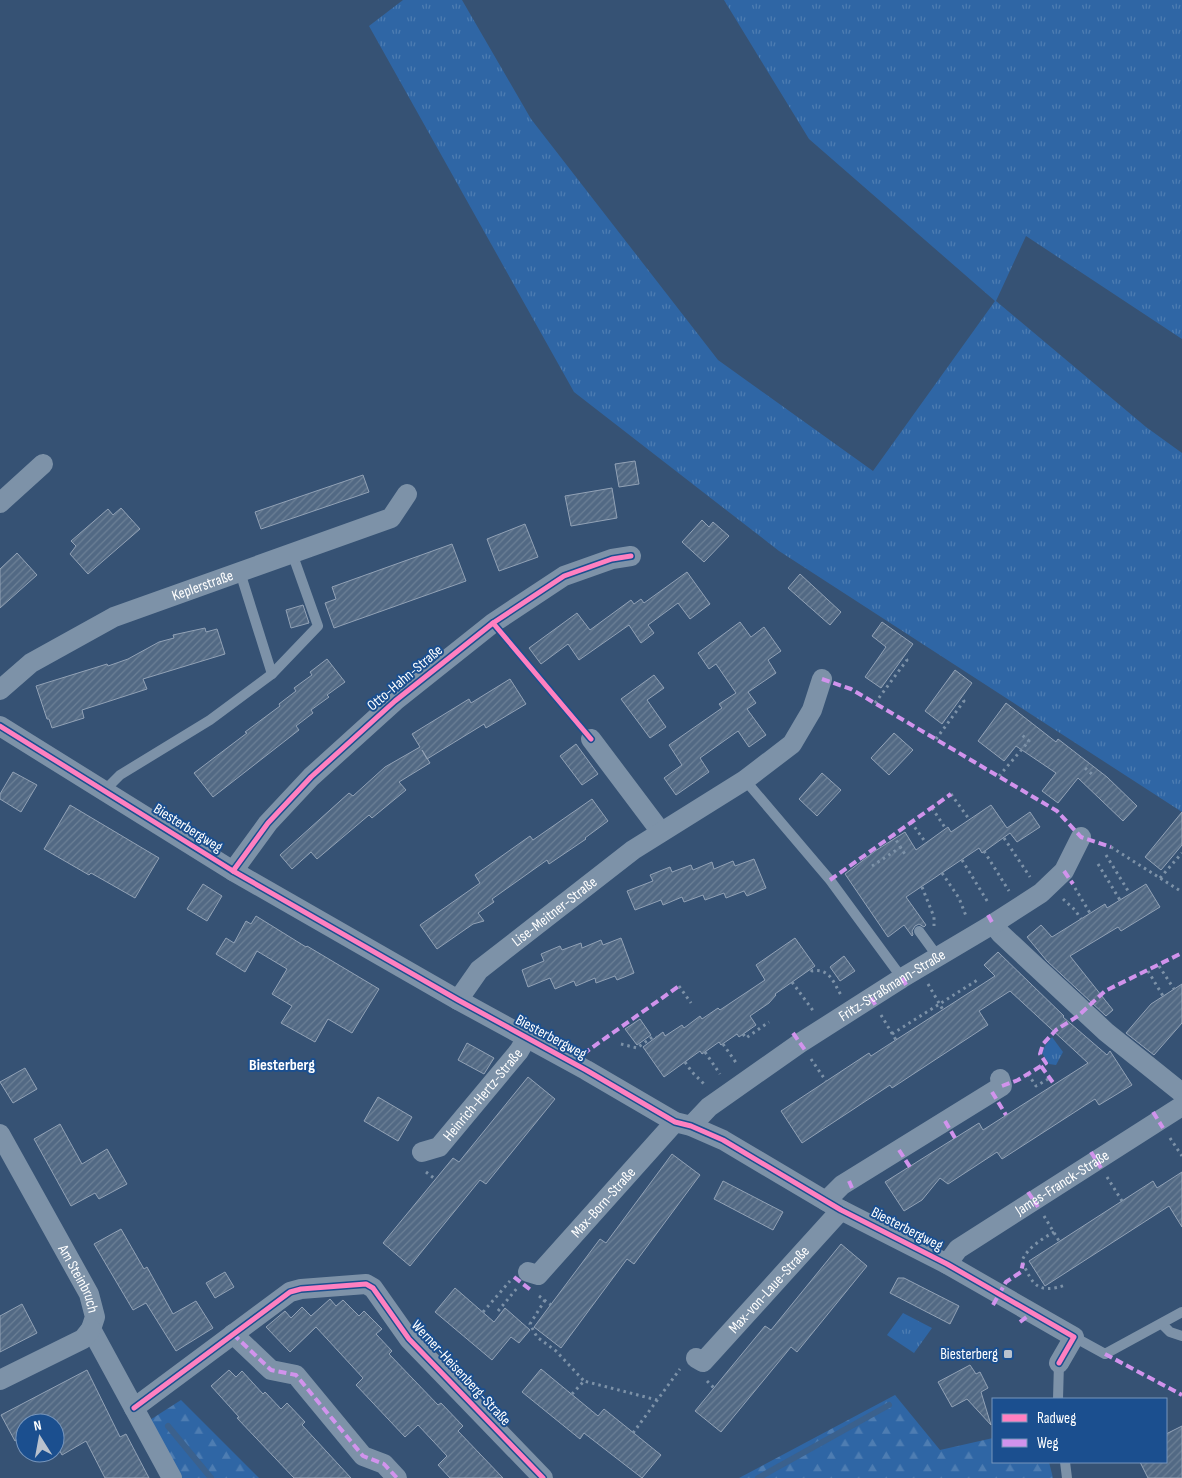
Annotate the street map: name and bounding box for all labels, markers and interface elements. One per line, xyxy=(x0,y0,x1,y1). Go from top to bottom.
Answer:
street label: Keplerstraße xyxy=(169,566,236,605)
street label: Otto-Hahn-Straße xyxy=(363,641,447,715)
street label: Biesterbergweg xyxy=(150,799,226,857)
street label: Lise-Meitner-Straße xyxy=(508,872,601,951)
street label: Fritz-Straßmann-Straße xyxy=(835,945,949,1026)
street label: Biesterbergweg xyxy=(512,1010,590,1064)
street label: Heinrich-Hertz-Straße xyxy=(439,1044,527,1145)
district label: Biesterberg xyxy=(249,1056,315,1075)
street label: James-Franck-Straße xyxy=(1011,1146,1113,1220)
street label: Max-Born-Straße xyxy=(567,1163,640,1241)
street label: Biesterbergweg xyxy=(868,1203,946,1255)
street label: Am Steinbruch xyxy=(53,1240,103,1315)
street label: Max-von-Laue-Straße xyxy=(724,1242,813,1337)
street label: Werner-Heisenberg-Straße xyxy=(407,1316,515,1430)
place label: Biesterberg xyxy=(940,1345,998,1364)
marker: Biesterberg xyxy=(1002,1348,1014,1360)
legend xyxy=(992,1398,1167,1463)
text: Radweg xyxy=(1037,1409,1076,1428)
north arrow xyxy=(15,1413,65,1463)
text: N xyxy=(32,1417,43,1435)
text: Weg xyxy=(1037,1434,1059,1453)

